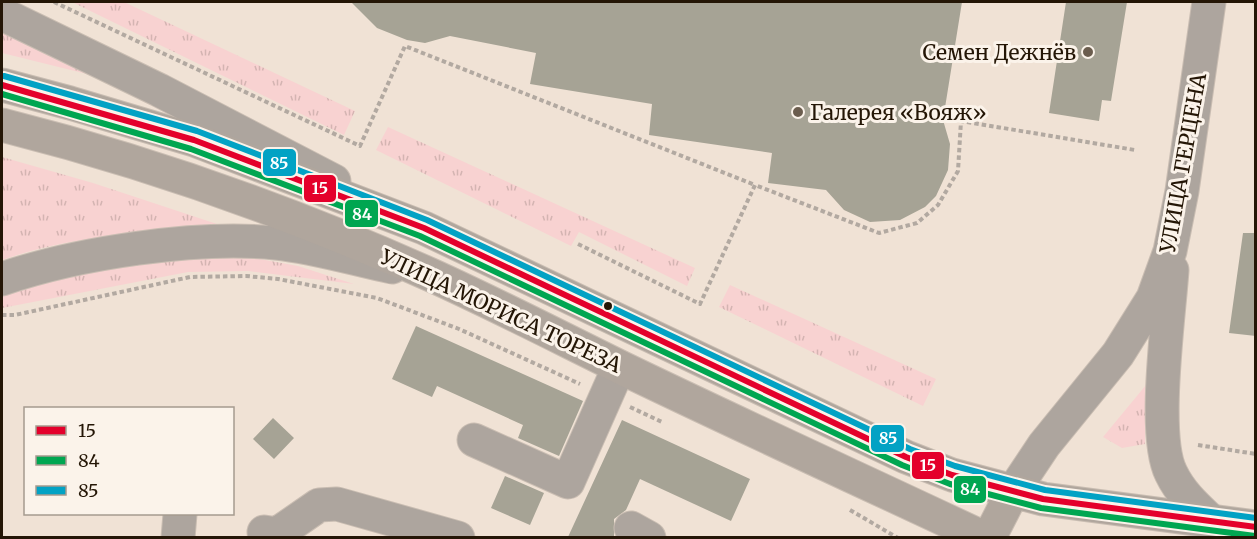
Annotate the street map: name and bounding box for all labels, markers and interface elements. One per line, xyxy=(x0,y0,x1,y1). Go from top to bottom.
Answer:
place label: Семен Дежнёв xyxy=(922,39,1076,66)
marker: Семен Дежнёв xyxy=(1081,45,1095,59)
street label: УЛИЦА ГЕРЦЕНА xyxy=(1154,71,1212,256)
place label: Галерея «Вояж» xyxy=(810,99,987,126)
marker: Галерея «Вояж» xyxy=(791,105,805,119)
line badge: 85 xyxy=(262,148,297,177)
text: 85 xyxy=(270,153,288,173)
line badge: 15 xyxy=(303,174,337,203)
text: 15 xyxy=(312,178,328,198)
line badge: 84 xyxy=(344,199,379,228)
text: 84 xyxy=(352,204,372,224)
street label: УЛИЦА МОРИСА ТОРЕЗА xyxy=(375,243,626,379)
unlabelled marker xyxy=(602,300,614,312)
legend xyxy=(24,407,234,515)
text: 15 xyxy=(78,419,96,442)
line badge: 85 xyxy=(870,424,905,453)
text: 85 xyxy=(879,428,897,448)
text: 84 xyxy=(78,449,100,472)
line badge: 15 xyxy=(911,451,945,480)
text: 15 xyxy=(920,455,936,475)
line badge: 84 xyxy=(953,475,987,504)
text: 85 xyxy=(78,479,99,502)
text: 84 xyxy=(960,479,980,499)

